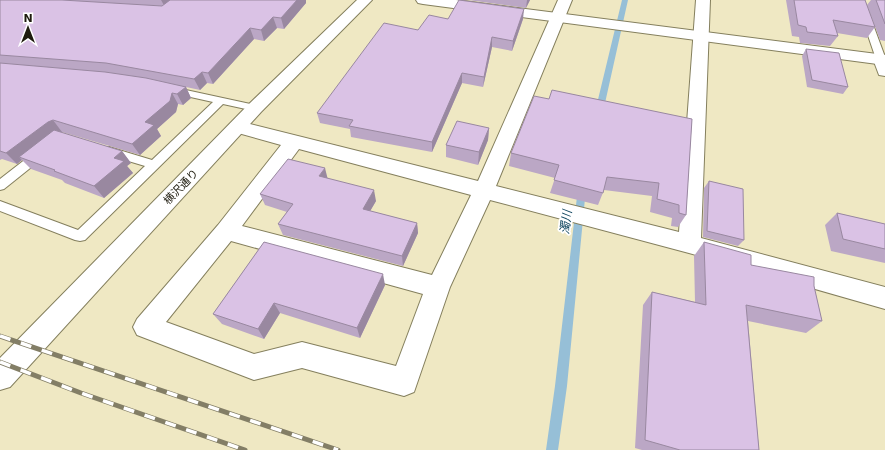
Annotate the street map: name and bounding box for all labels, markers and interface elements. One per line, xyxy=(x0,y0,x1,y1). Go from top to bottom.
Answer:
north arrow xyxy=(8,8,48,48)
text: N xyxy=(23,12,33,25)
street label: 横沢通り xyxy=(161,167,201,207)
water label: 濁川 xyxy=(558,207,575,235)

